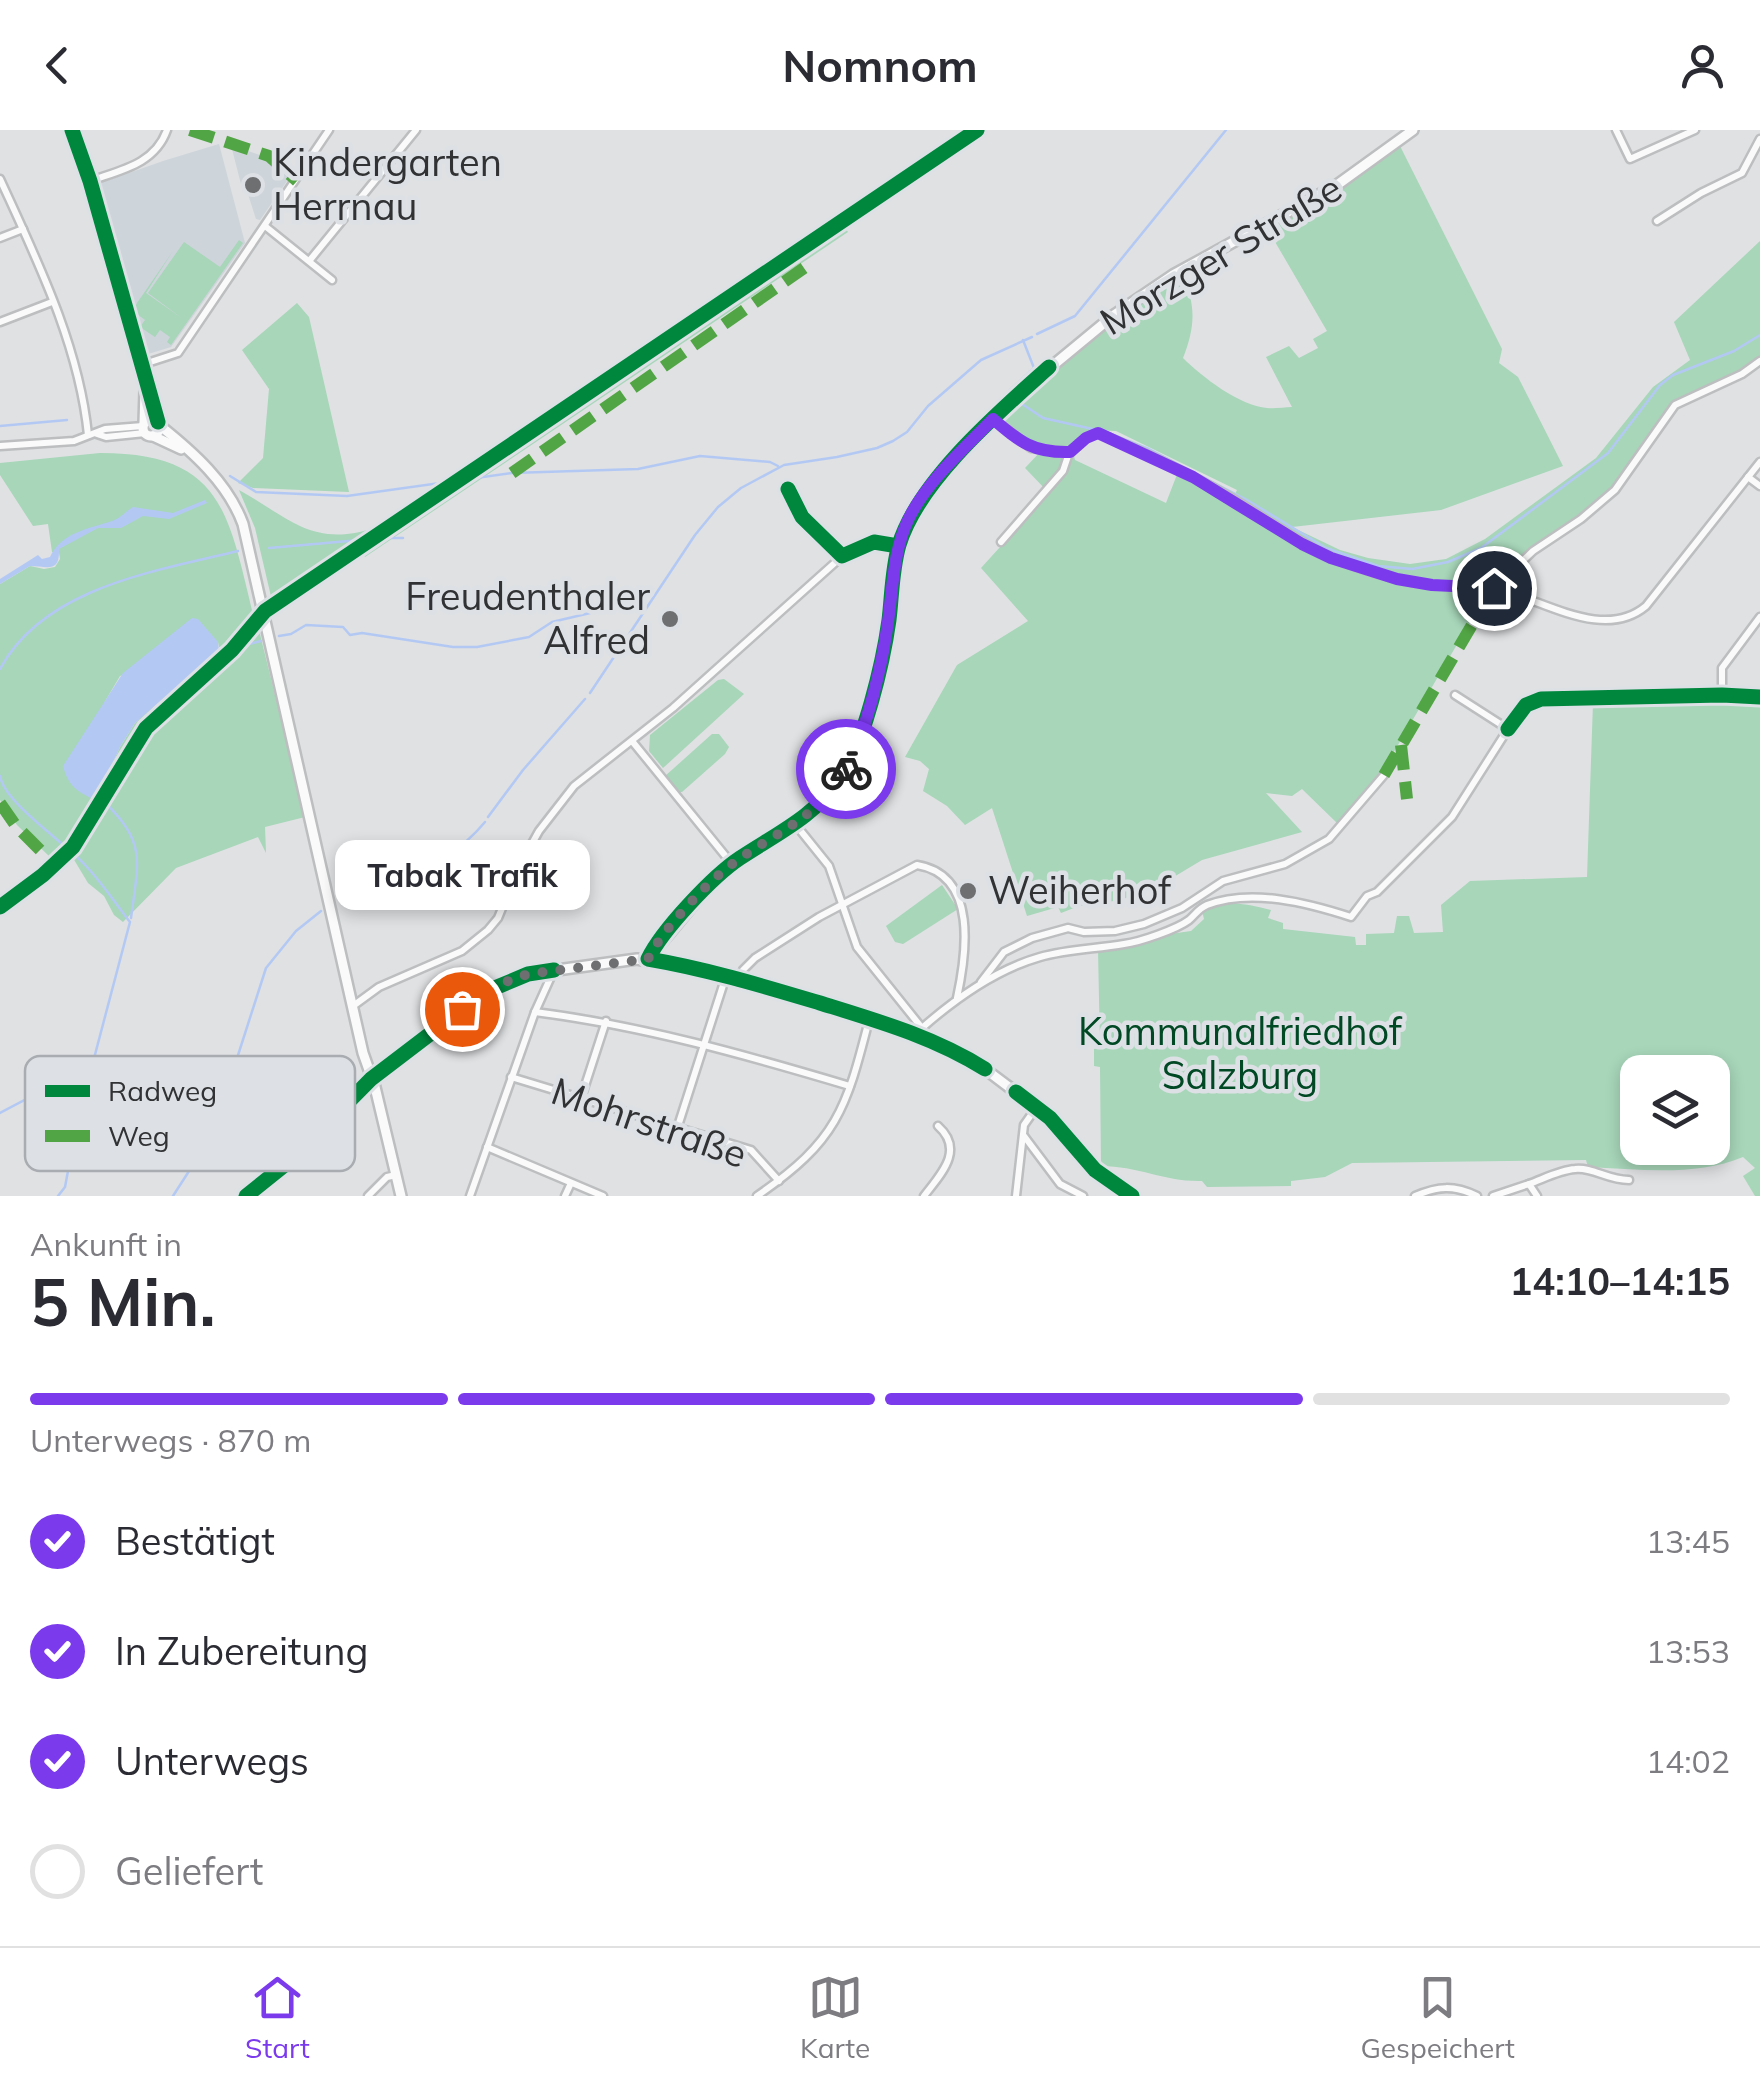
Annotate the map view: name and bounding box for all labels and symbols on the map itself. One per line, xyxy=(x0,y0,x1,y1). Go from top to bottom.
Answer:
place label: Kindergarten Herrnau xyxy=(273,138,502,230)
street label: Morzger Straße xyxy=(1091,163,1350,345)
marker: Kindergarten Herrnau xyxy=(242,174,264,196)
pin xyxy=(1452,546,1537,631)
place label: Freudenthaler Alfred xyxy=(405,572,650,664)
marker: Freudenthaler Alfred xyxy=(659,608,681,630)
courier xyxy=(796,719,896,819)
callout: Tabak Trafik xyxy=(334,839,590,909)
place label: Weiherhof xyxy=(988,866,1172,914)
marker: Weiherhof xyxy=(957,880,979,902)
pin xyxy=(420,967,505,1052)
park label: Kommunalfriedhof Salzburg xyxy=(1078,1007,1403,1099)
legend xyxy=(25,1056,355,1171)
street label: Mohrstraße xyxy=(545,1066,753,1178)
text: Radweg xyxy=(108,1073,217,1108)
text: Weg xyxy=(108,1118,170,1153)

